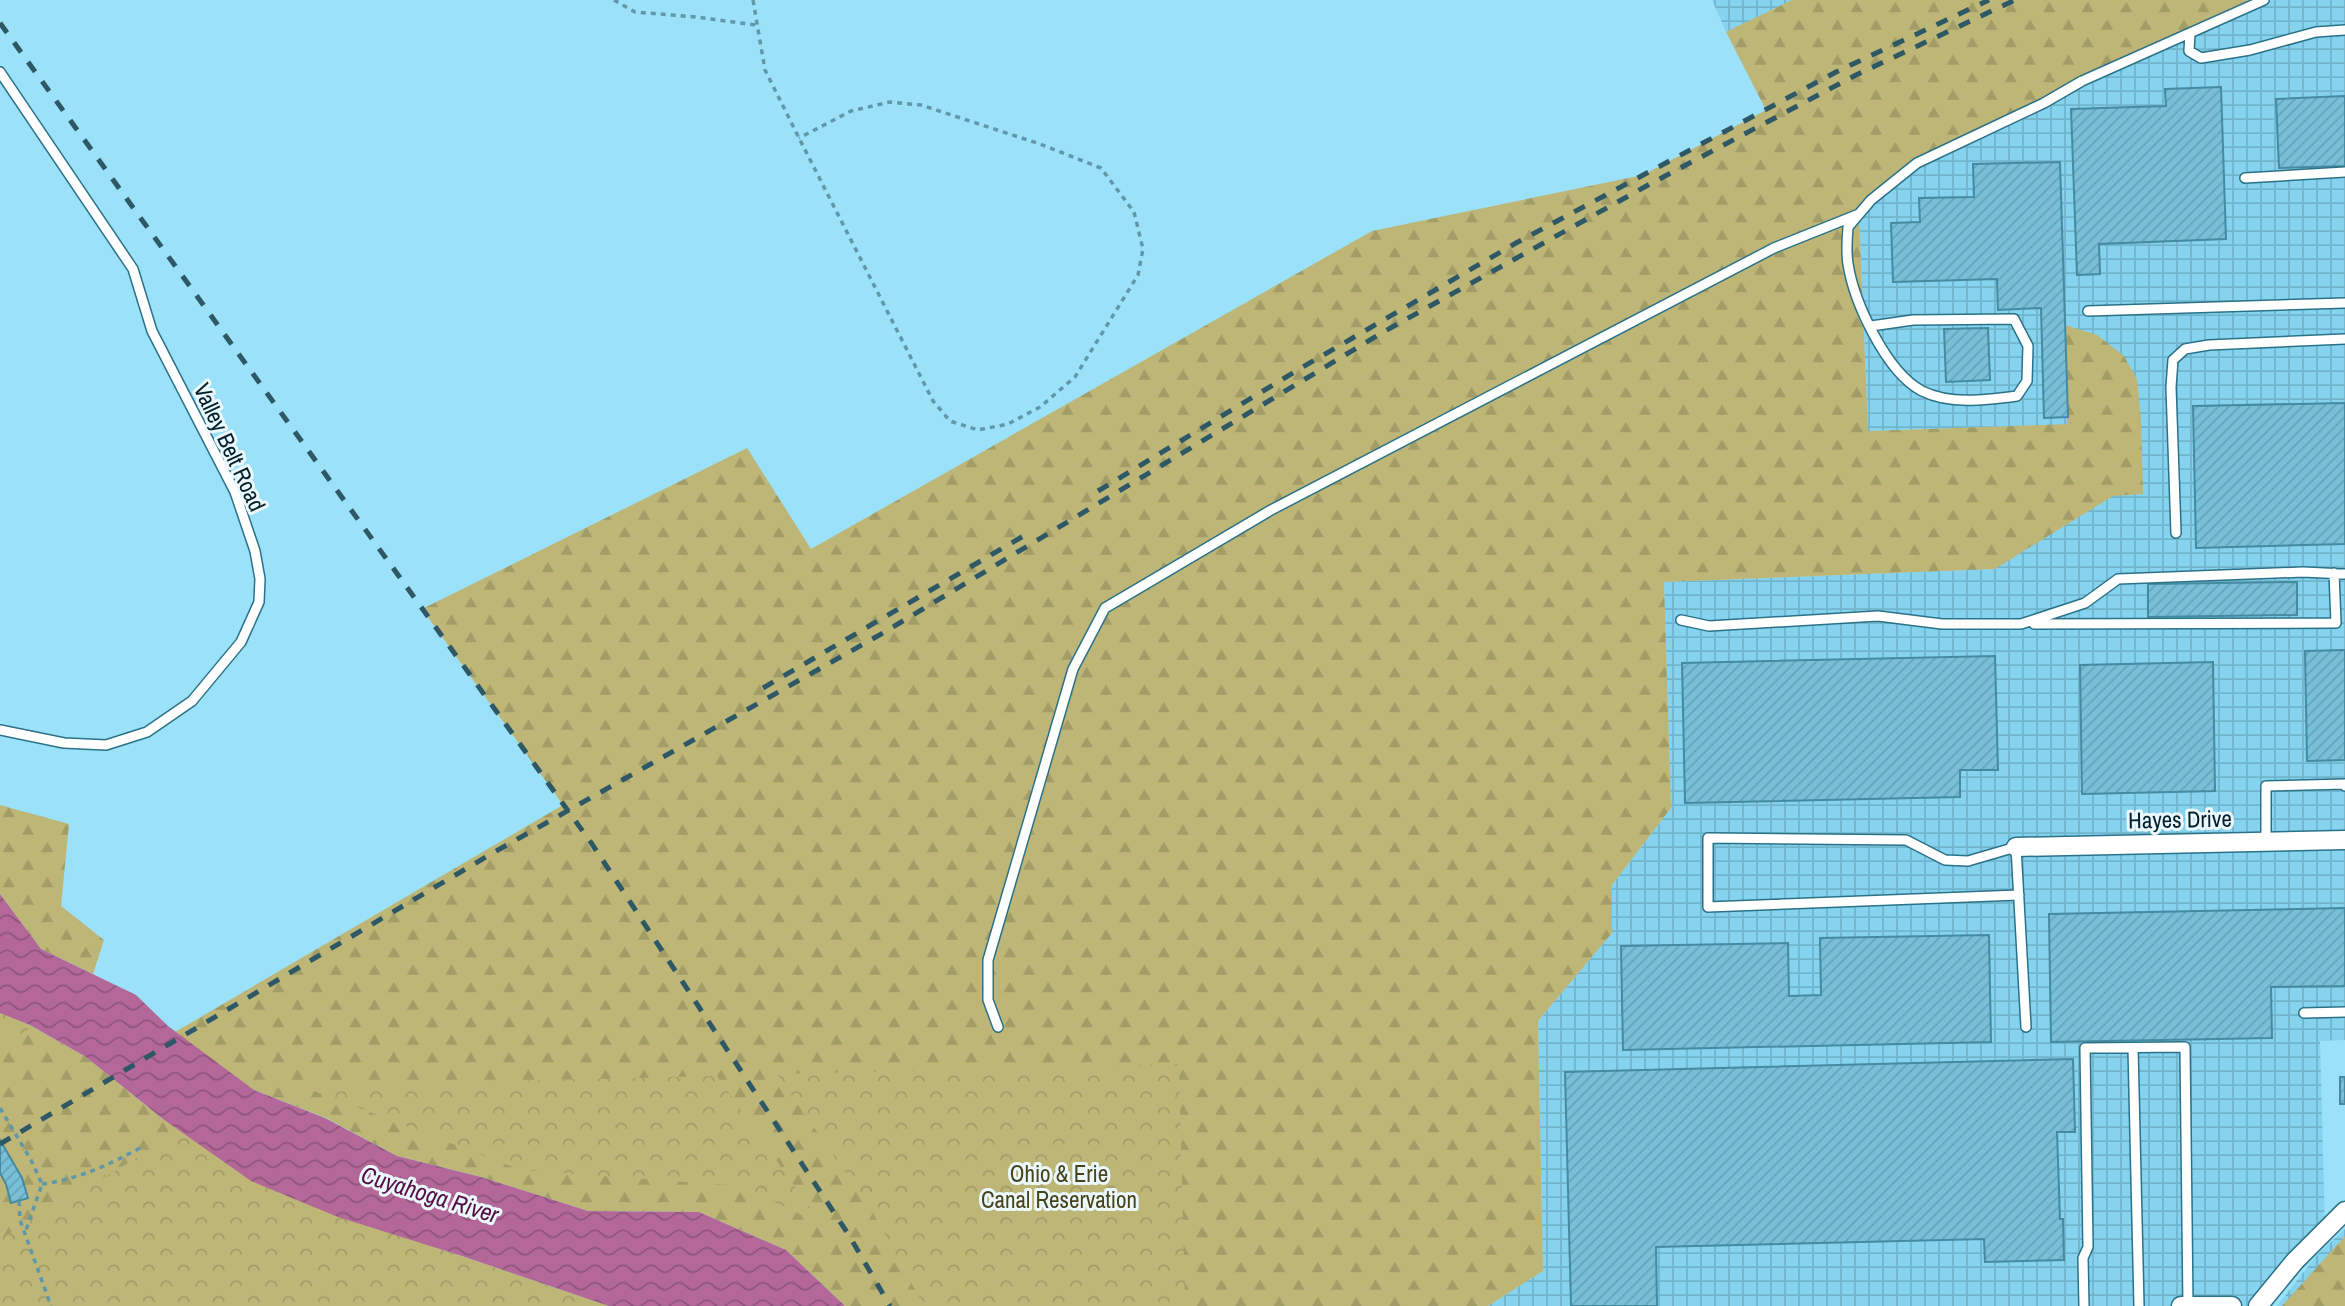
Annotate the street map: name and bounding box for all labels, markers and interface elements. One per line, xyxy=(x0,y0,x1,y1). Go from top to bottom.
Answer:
street label: Valley Belt Road xyxy=(187,378,273,516)
street label: Hayes Drive xyxy=(2128,803,2232,835)
water label: Cuyahoga River xyxy=(357,1158,504,1231)
park label: Ohio & Erie Canal Reservation xyxy=(981,1158,1137,1215)

